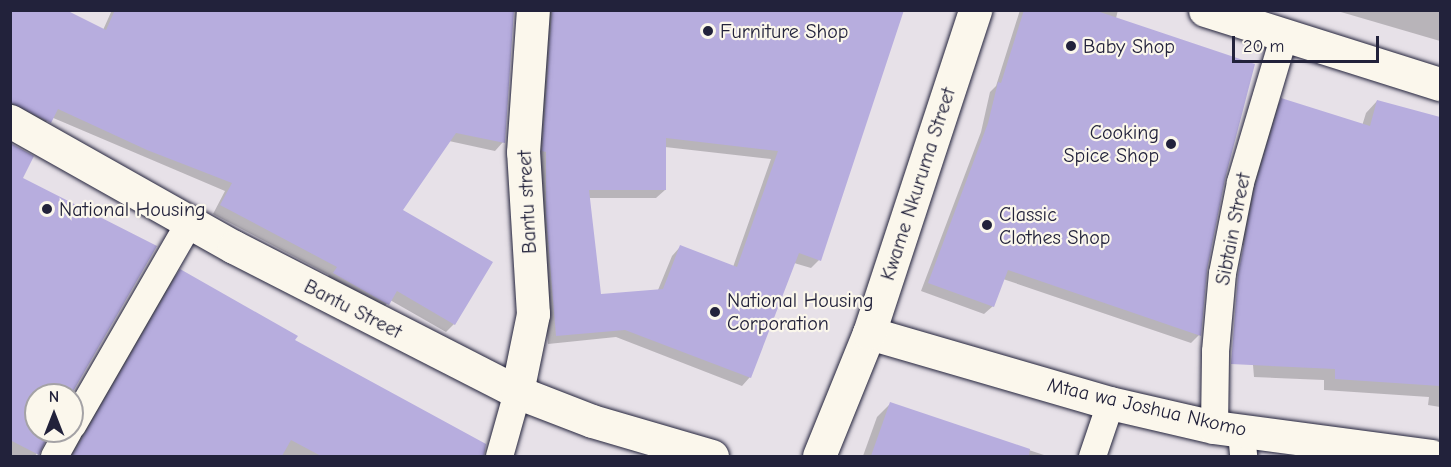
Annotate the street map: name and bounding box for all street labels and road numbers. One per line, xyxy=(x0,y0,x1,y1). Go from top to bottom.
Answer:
street label: Kwame Nkuruma Street xyxy=(876,85,960,283)
street label: Bantu street xyxy=(512,150,542,254)
street label: Sibtain Street xyxy=(1210,171,1256,287)
street label: Bantu Street xyxy=(300,274,406,344)
street label: Mtaa wa Joshua Nkomo xyxy=(1045,372,1249,442)

